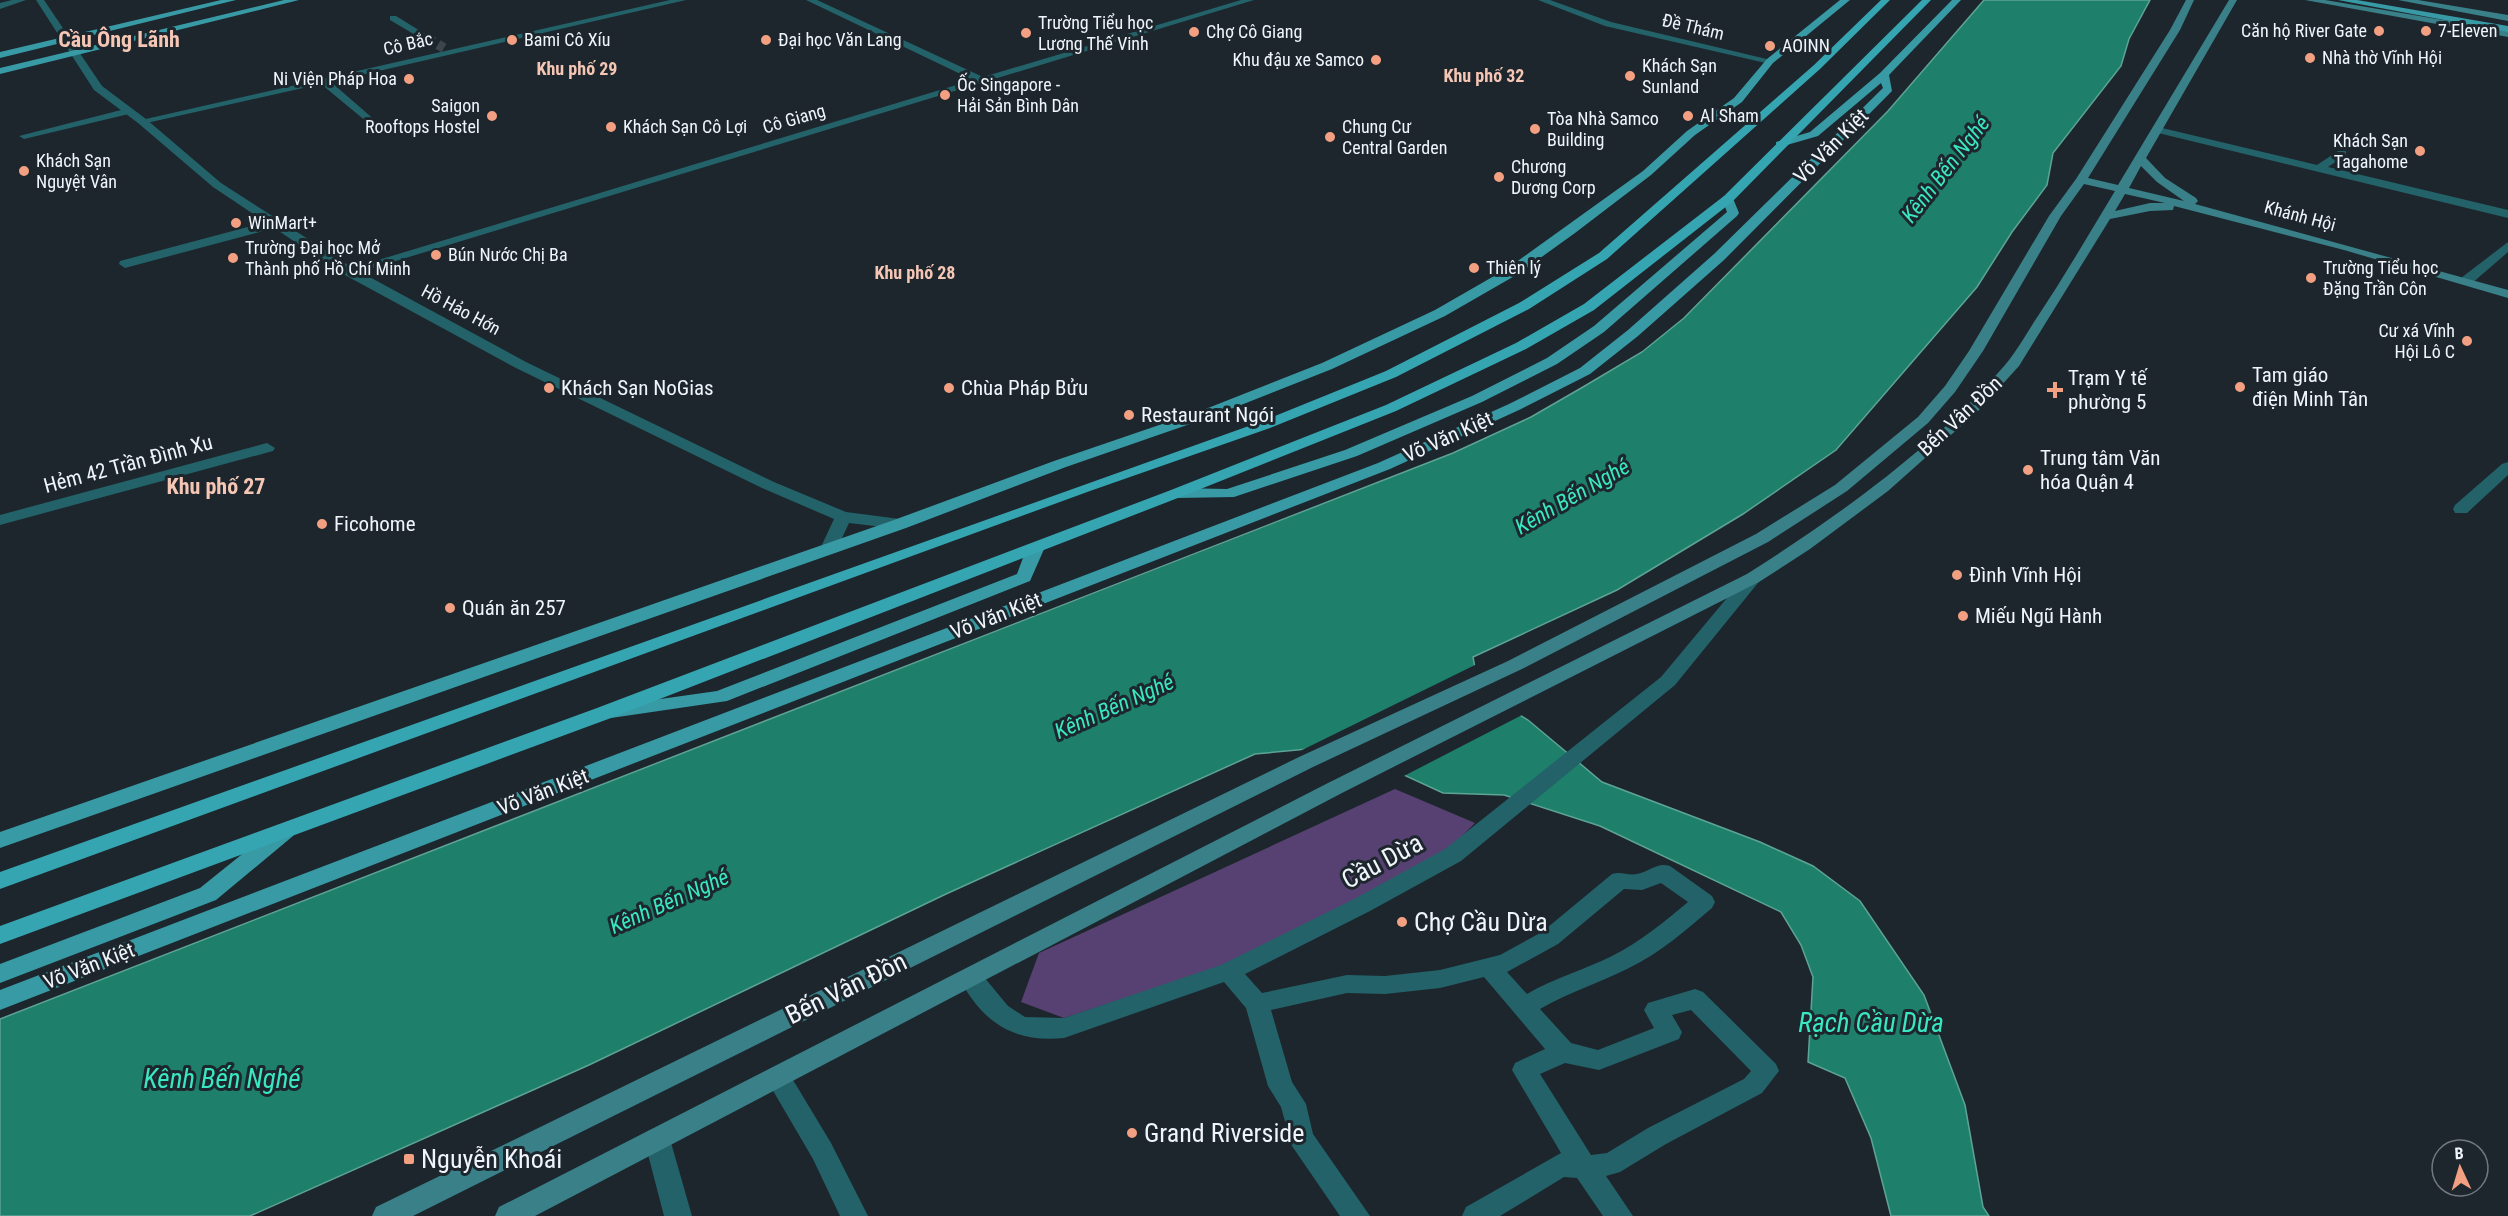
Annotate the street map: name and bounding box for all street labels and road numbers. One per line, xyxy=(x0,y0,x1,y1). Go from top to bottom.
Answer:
street label: Ðề Thám xyxy=(1660,9,1726,44)
street label: Cô Bắc xyxy=(381,28,435,59)
street label: Cô Giang xyxy=(760,100,828,137)
street label: Võ Văn Kiệt xyxy=(1789,104,1873,188)
street label: Khánh Hội xyxy=(2262,196,2338,235)
street label: Hồ Hảo Hớn xyxy=(418,280,504,339)
street label: Bến Vân Đồn xyxy=(1913,371,2007,461)
street label: Võ Văn Kiệt xyxy=(1400,407,1496,467)
street label: Hẻm 42 Trần Ðình Xu xyxy=(41,430,215,498)
street label: Võ Văn Kiệt xyxy=(947,588,1045,644)
street label: Võ Văn Kiệt xyxy=(494,764,592,820)
street label: Cầu Dừa xyxy=(1336,827,1428,895)
street label: Võ Văn Kiệt xyxy=(40,938,138,994)
street label: Bến Vân Đồn xyxy=(781,946,911,1030)

